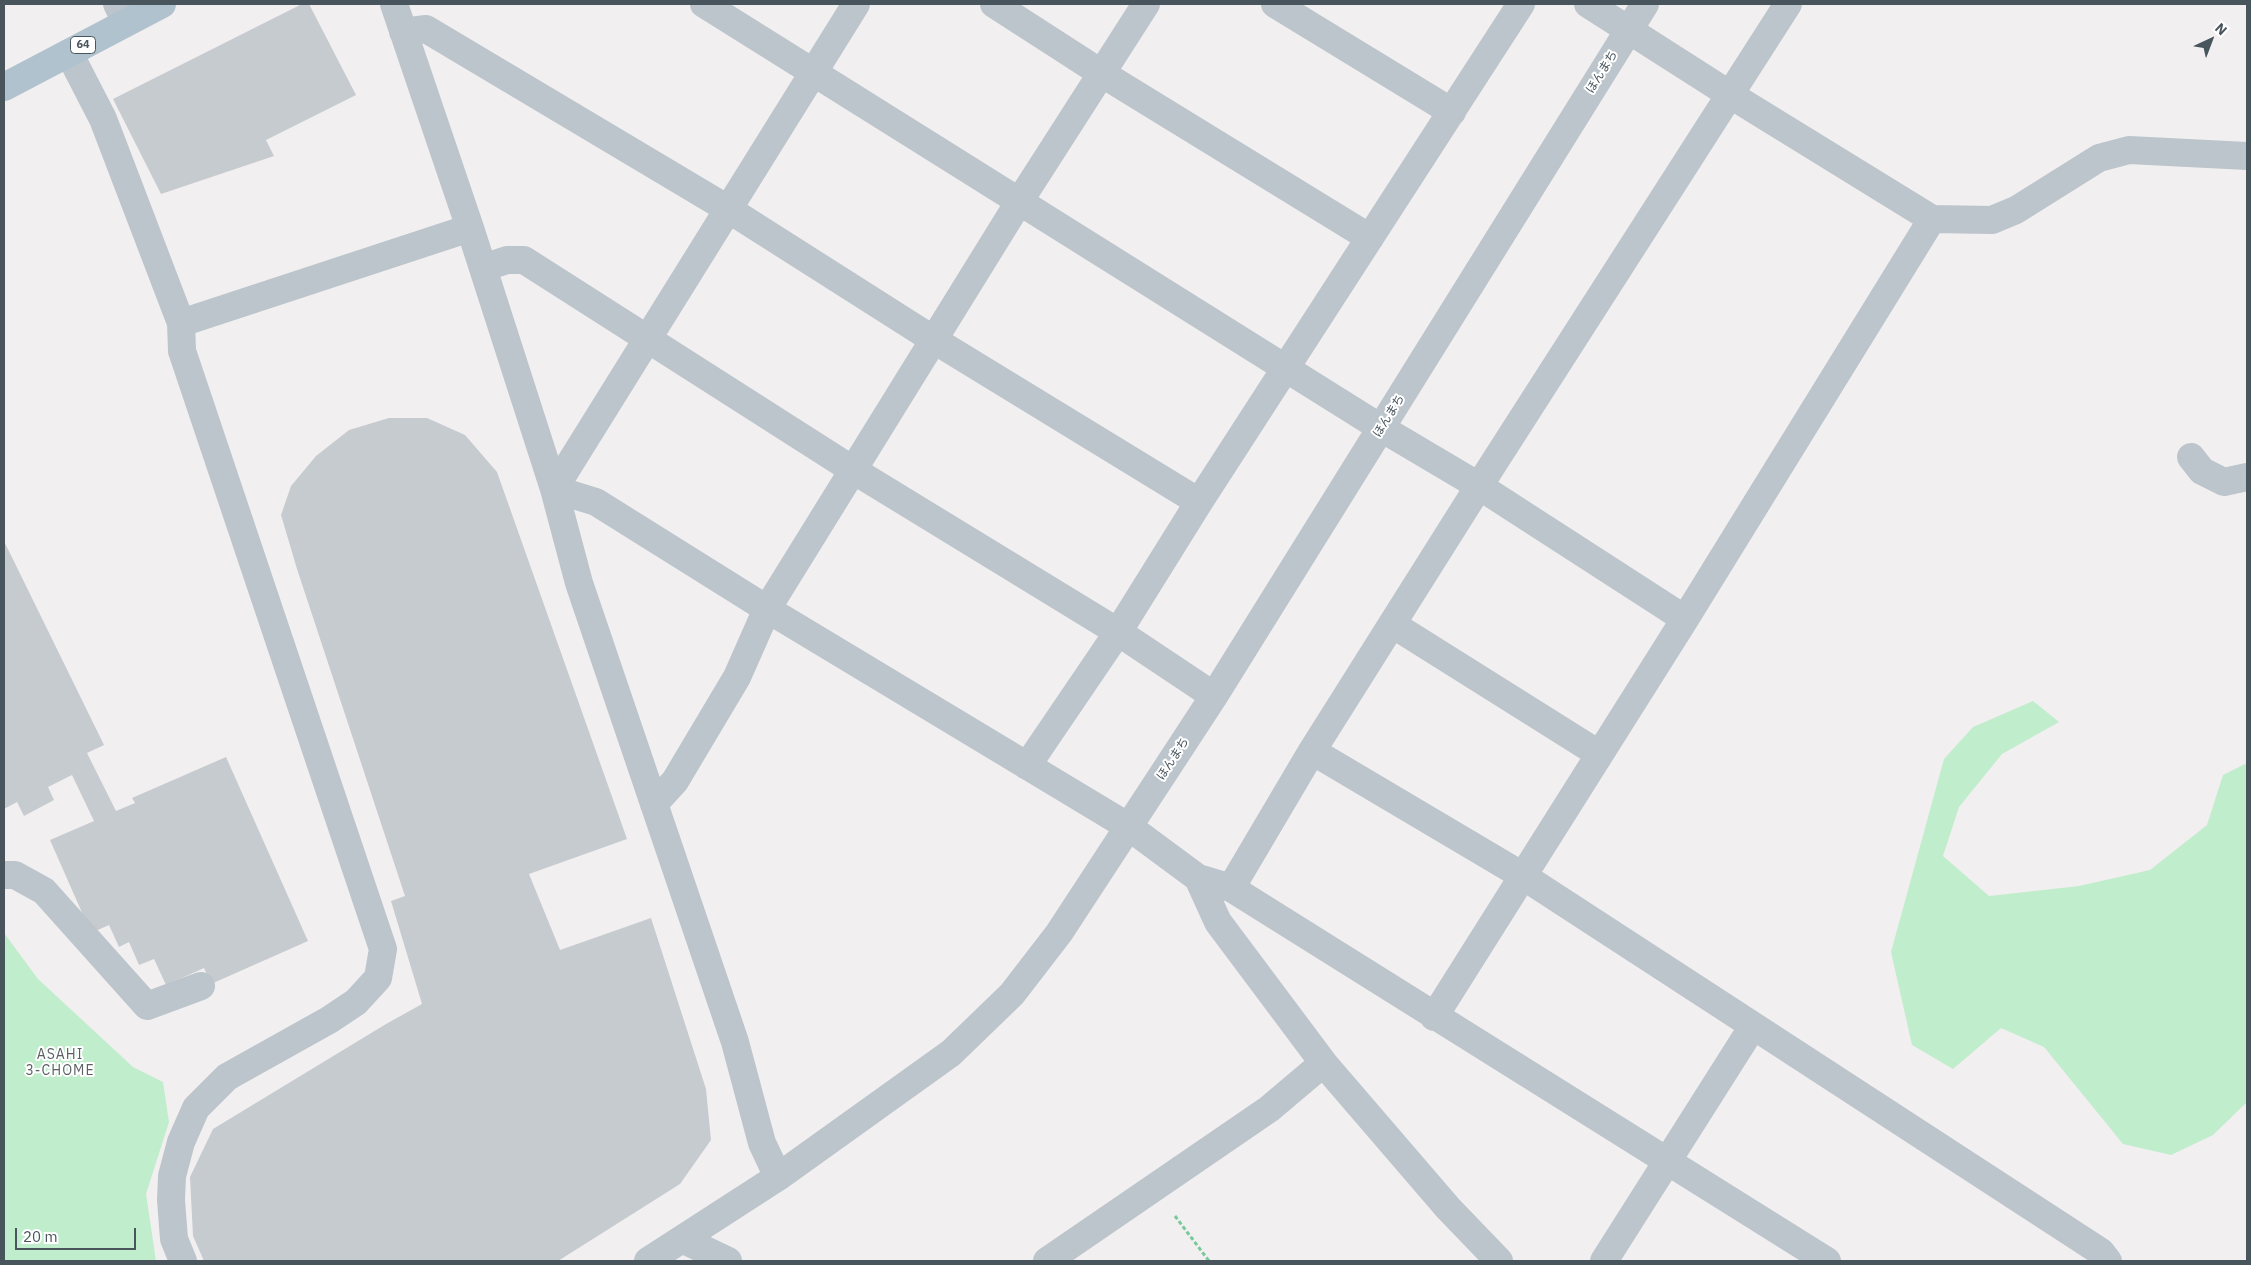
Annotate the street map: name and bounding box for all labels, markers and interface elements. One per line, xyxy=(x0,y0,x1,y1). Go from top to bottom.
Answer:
north arrow xyxy=(2186,15,2236,65)
text: N xyxy=(2211,19,2231,39)
road number: 64 xyxy=(70,36,96,54)
street label: ほんまち xyxy=(1583,48,1621,96)
street label: ほんまち xyxy=(1370,392,1408,440)
street label: ほんまち xyxy=(1154,735,1192,783)
district label: ASAHI 3-CHOME xyxy=(25,1047,95,1080)
scale bar xyxy=(18,1218,139,1250)
text: 20 m xyxy=(23,1227,58,1246)

